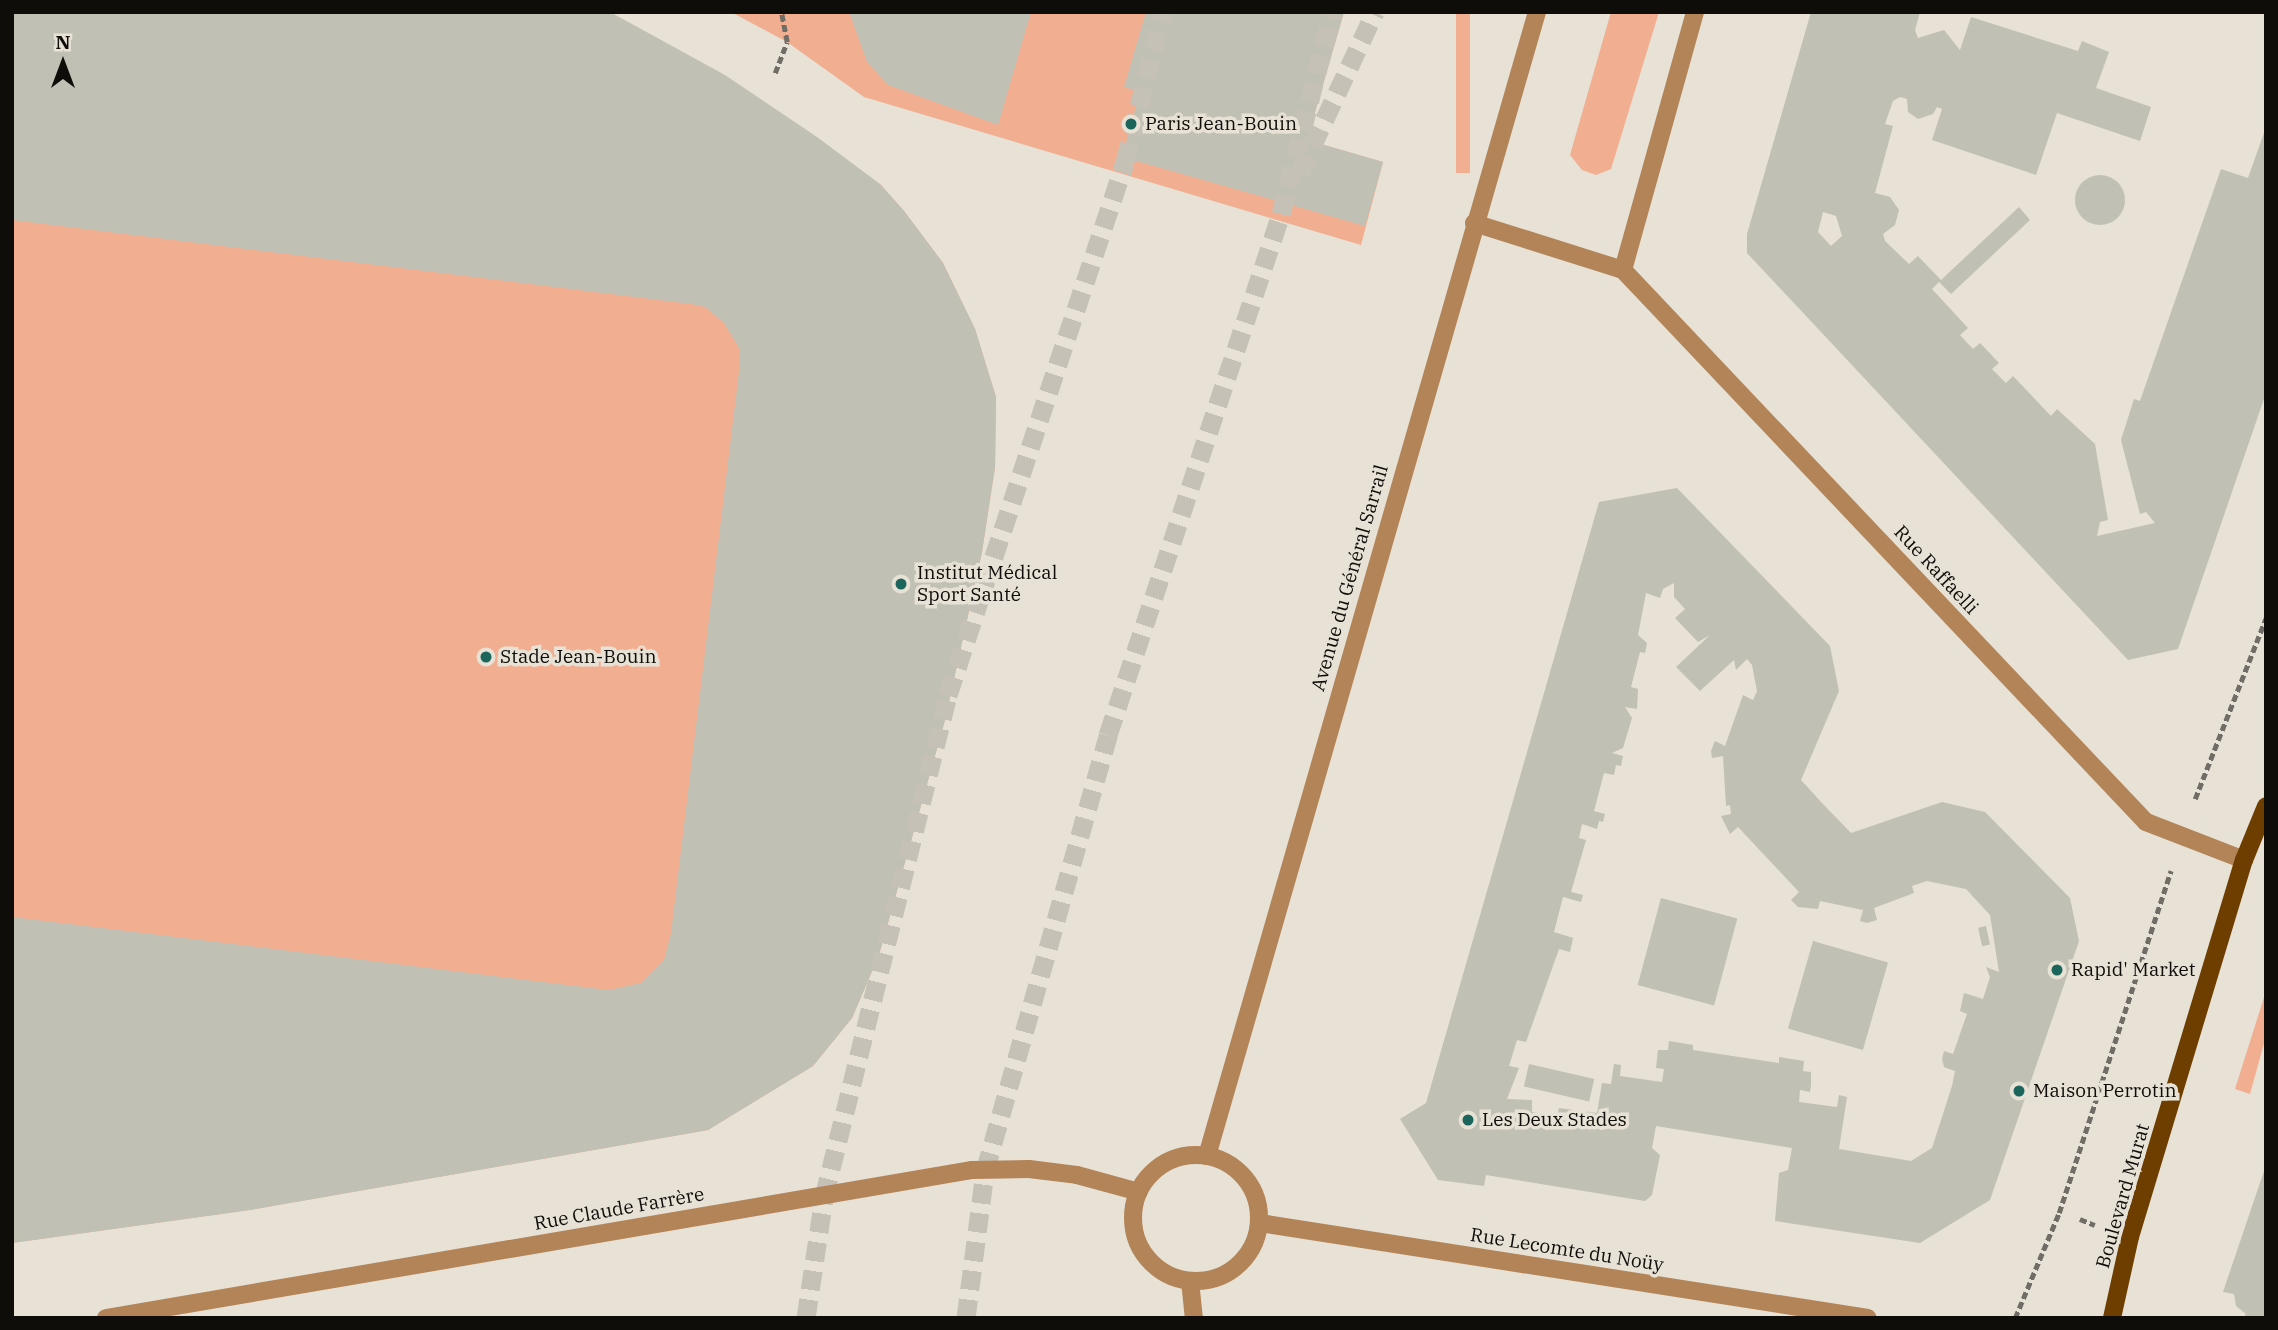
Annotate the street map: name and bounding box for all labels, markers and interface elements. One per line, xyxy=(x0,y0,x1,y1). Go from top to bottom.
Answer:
north arrow xyxy=(28,28,98,98)
text: N xyxy=(55,30,71,54)
place label: Paris Jean-Bouin xyxy=(1145,113,1297,135)
marker: Paris Jean-Bouin xyxy=(1123,116,1139,132)
street label: Avenue du Général Sarrail xyxy=(1307,462,1393,694)
street label: Rue Raffaelli xyxy=(1889,521,1983,619)
place label: Institut Médical Sport Santé xyxy=(917,562,1057,606)
marker: Institut Médical Sport Santé xyxy=(891,574,911,594)
place label: Stade Jean-Bouin xyxy=(500,646,657,668)
marker: Stade Jean-Bouin xyxy=(478,649,494,665)
place label: Rapid' Market xyxy=(2071,959,2195,981)
marker: Rapid' Market xyxy=(2049,962,2065,978)
place label: Maison Perrotin xyxy=(2033,1080,2177,1102)
marker: Maison Perrotin xyxy=(2011,1083,2027,1099)
place label: Les Deux Stades xyxy=(1482,1109,1627,1131)
marker: Les Deux Stades xyxy=(1460,1112,1476,1128)
street label: Boulevard Murat xyxy=(2091,1121,2155,1271)
street label: Rue Claude Farrère xyxy=(532,1183,706,1235)
street label: Rue Lecomte du Noüy xyxy=(1469,1223,1665,1277)

